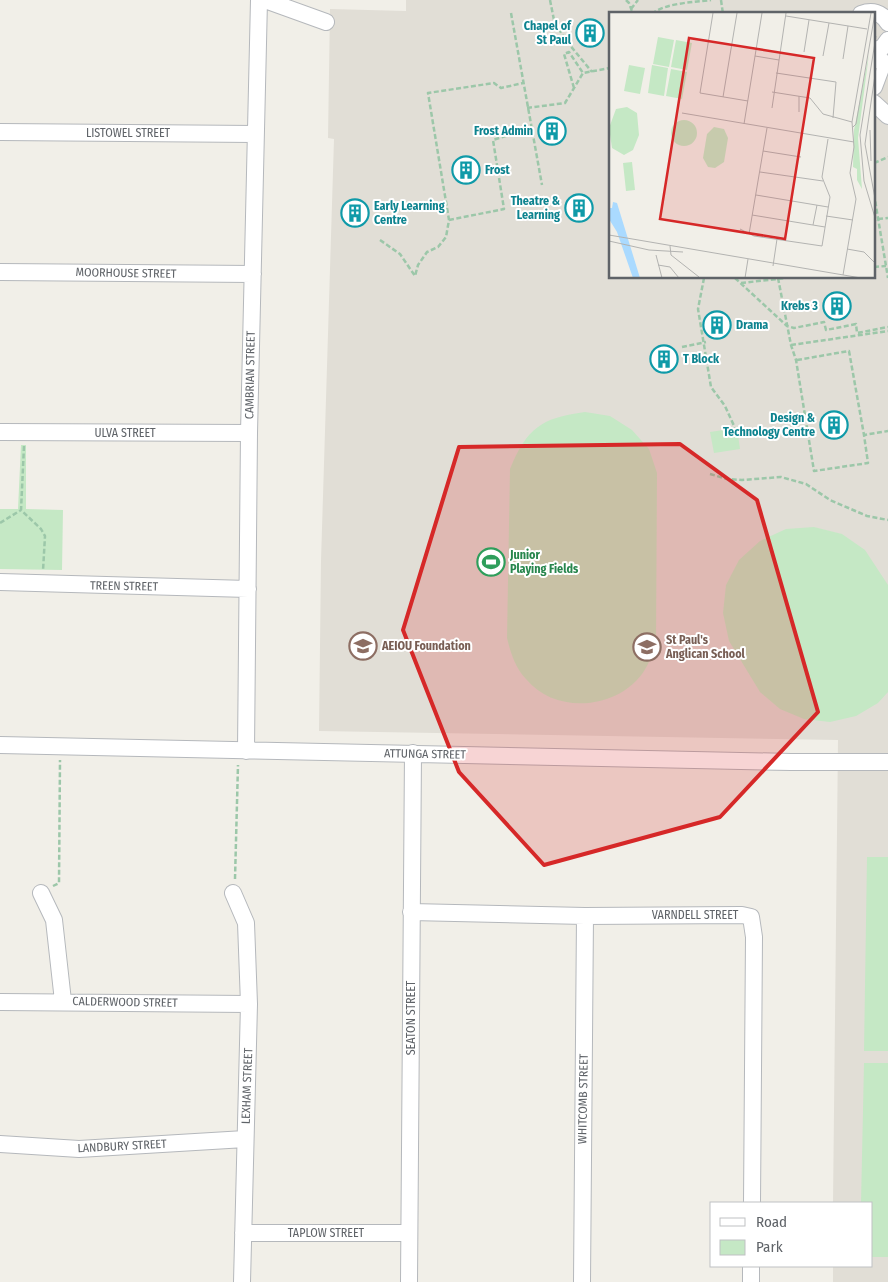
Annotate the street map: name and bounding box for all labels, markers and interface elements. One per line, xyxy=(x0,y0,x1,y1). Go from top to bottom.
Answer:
inset map xyxy=(609,12,876,279)
building icon: Chapel of St Paul xyxy=(575,18,605,48)
place label: Chapel of St Paul xyxy=(524,19,572,47)
building icon: Frost Admin xyxy=(537,116,567,146)
place label: Frost Admin xyxy=(474,124,533,138)
street label: LISTOWEL STREET xyxy=(86,126,171,140)
building icon: Frost xyxy=(451,155,481,185)
place label: Frost xyxy=(485,163,511,177)
building icon: Theatre & Learning xyxy=(564,193,594,223)
place label: Theatre & Learning xyxy=(511,194,561,222)
building icon: Early Learning Centre xyxy=(340,198,370,228)
place label: Early Learning Centre xyxy=(374,199,445,227)
street label: MOORHOUSE STREET xyxy=(75,265,177,281)
building icon: Krebs 3 xyxy=(822,291,852,321)
place label: Krebs 3 xyxy=(781,299,818,313)
building icon: Drama xyxy=(702,310,732,340)
place label: Drama xyxy=(736,318,768,332)
street label: CAMBRIAN STREET xyxy=(242,330,258,419)
building icon: T Block xyxy=(649,344,679,374)
place label: T Block xyxy=(683,352,720,366)
building icon: Design & Technology Centre xyxy=(819,410,849,440)
place label: Design & Technology Centre xyxy=(723,411,816,439)
street label: ULVA STREET xyxy=(94,426,156,440)
sports icon: Junior Playing Fields xyxy=(476,547,506,577)
place label: Junior Playing Fields xyxy=(509,548,579,576)
street label: TREEN STREET xyxy=(90,578,159,594)
school or university icon: AEIOU Foundation xyxy=(348,631,378,661)
school or university icon: St Paul's Anglican School xyxy=(632,632,662,662)
place label: St Paul's Anglican School xyxy=(665,633,746,661)
place label: AEIOU Foundation xyxy=(381,639,471,653)
street label: ATTUNGA STREET xyxy=(384,746,466,762)
street label: VARNDELL STREET xyxy=(652,908,739,922)
street label: SEATON STREET xyxy=(404,980,418,1055)
street label: CALDERWOOD STREET xyxy=(72,994,178,1010)
street label: LEXHAM STREET xyxy=(239,1047,255,1124)
street label: WHITCOMB STREET xyxy=(575,1053,591,1144)
street label: LANDBURY STREET xyxy=(77,1137,167,1155)
legend xyxy=(710,1202,873,1267)
text: Road xyxy=(756,1213,787,1231)
street label: TAPLOW STREET xyxy=(288,1226,365,1240)
text: Park xyxy=(756,1238,783,1256)

